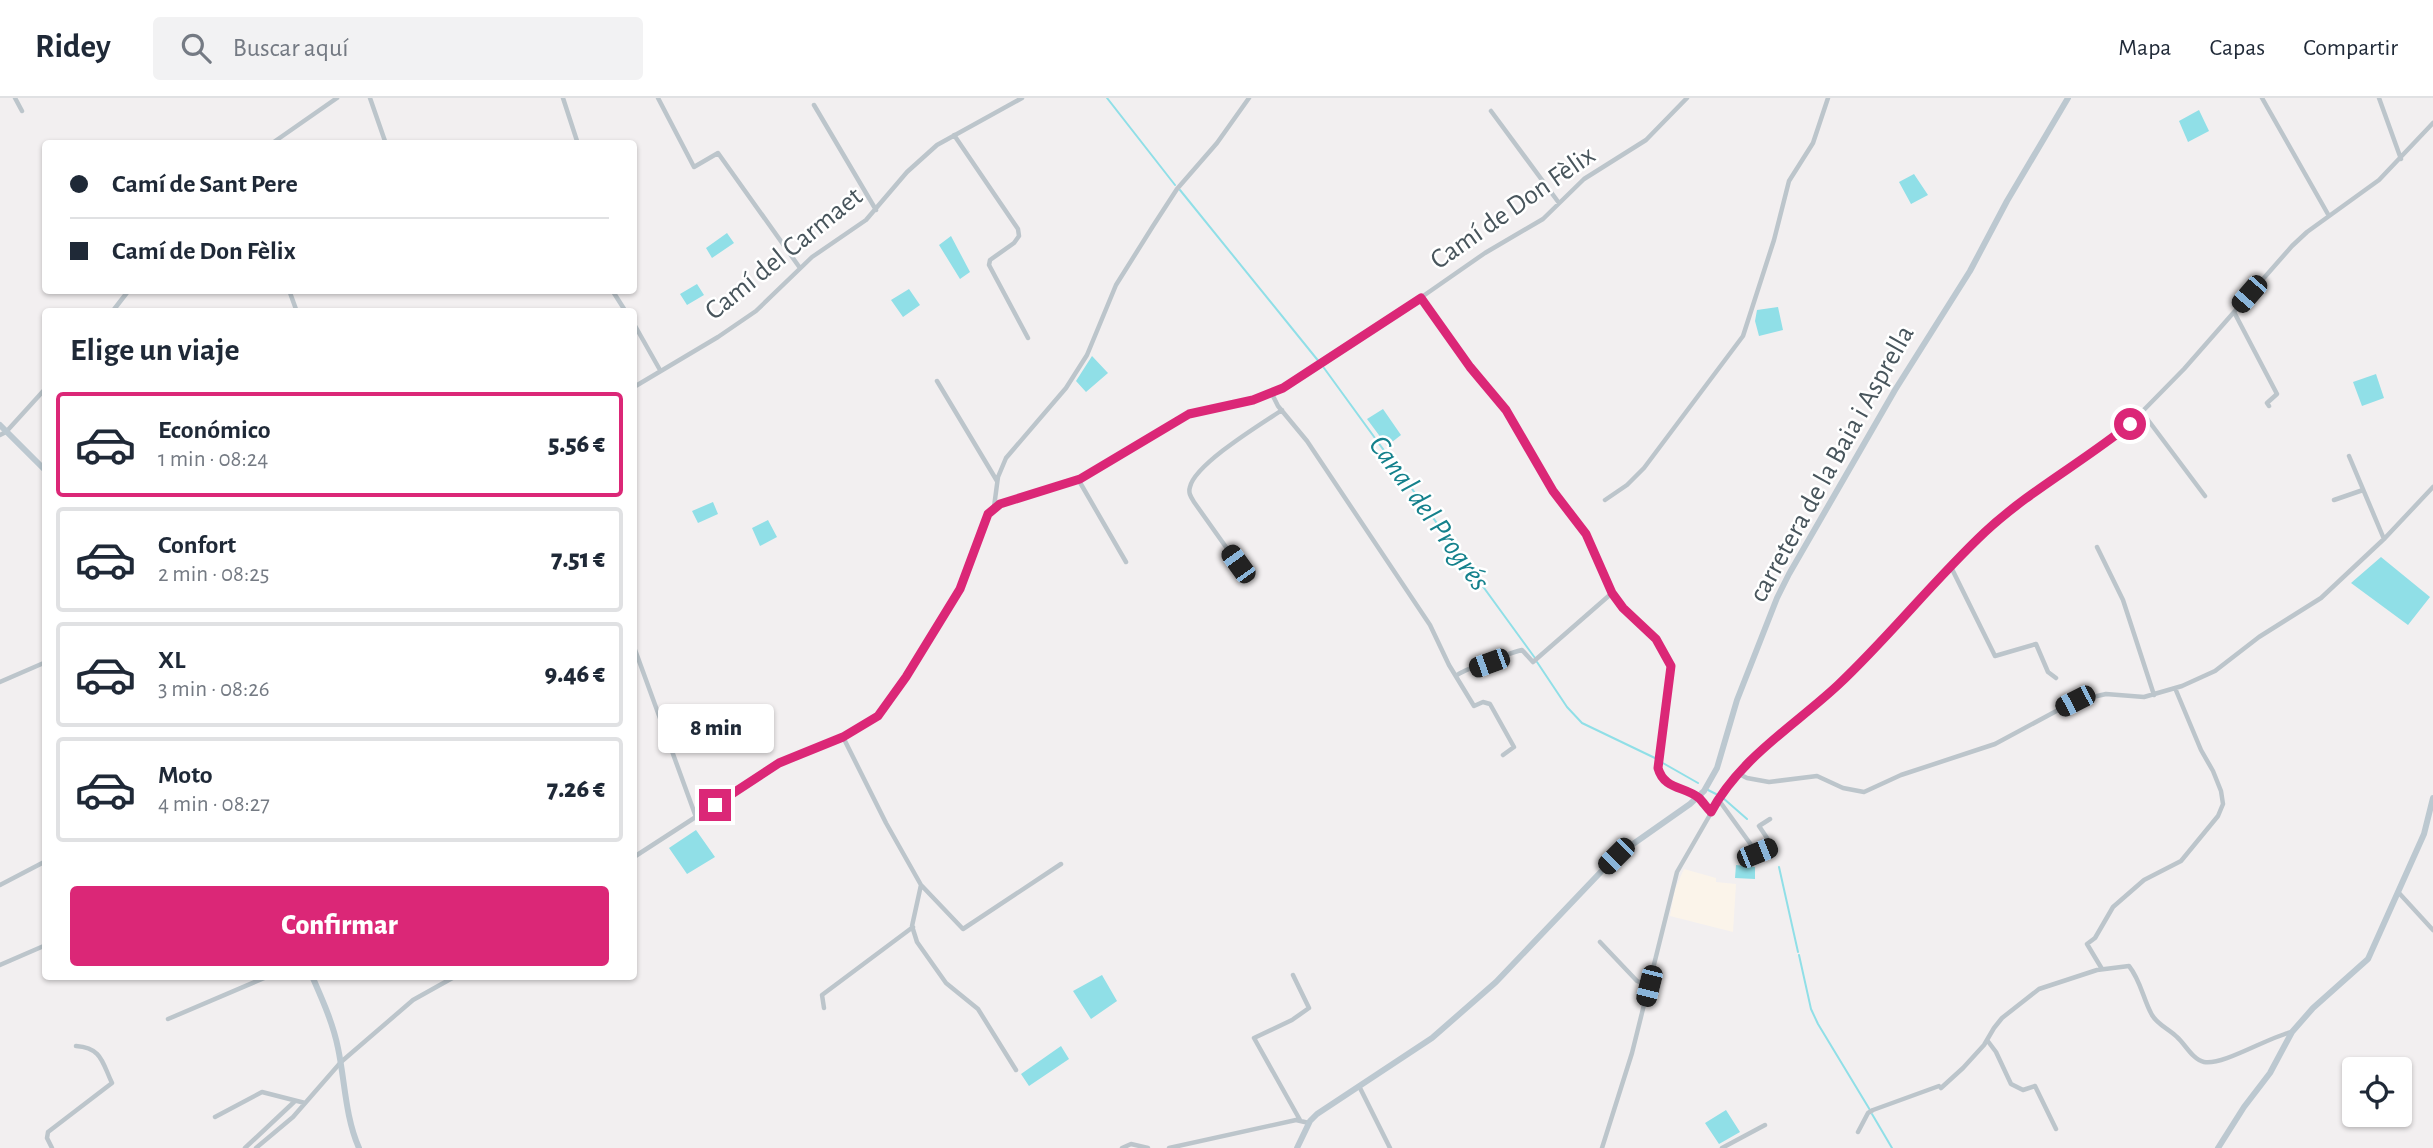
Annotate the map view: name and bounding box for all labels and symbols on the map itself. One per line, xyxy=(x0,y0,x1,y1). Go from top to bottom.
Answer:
street label: Camí de Don Fèlix xyxy=(1426,141,1600,275)
street label: Camí del Carmaet xyxy=(700,182,868,326)
car xyxy=(2228,271,2271,317)
street label: carretera de la Baia i Asprella xyxy=(1744,321,1920,607)
route start xyxy=(2114,408,2146,440)
water label: Canal del Progrés xyxy=(1363,430,1495,596)
car xyxy=(1218,541,1259,587)
car xyxy=(1466,646,1513,680)
car xyxy=(2052,682,2099,720)
callout: 8 min xyxy=(657,704,773,752)
route end xyxy=(699,789,731,821)
car xyxy=(1594,834,1639,878)
car xyxy=(1734,835,1781,871)
car xyxy=(1634,963,1665,1009)

